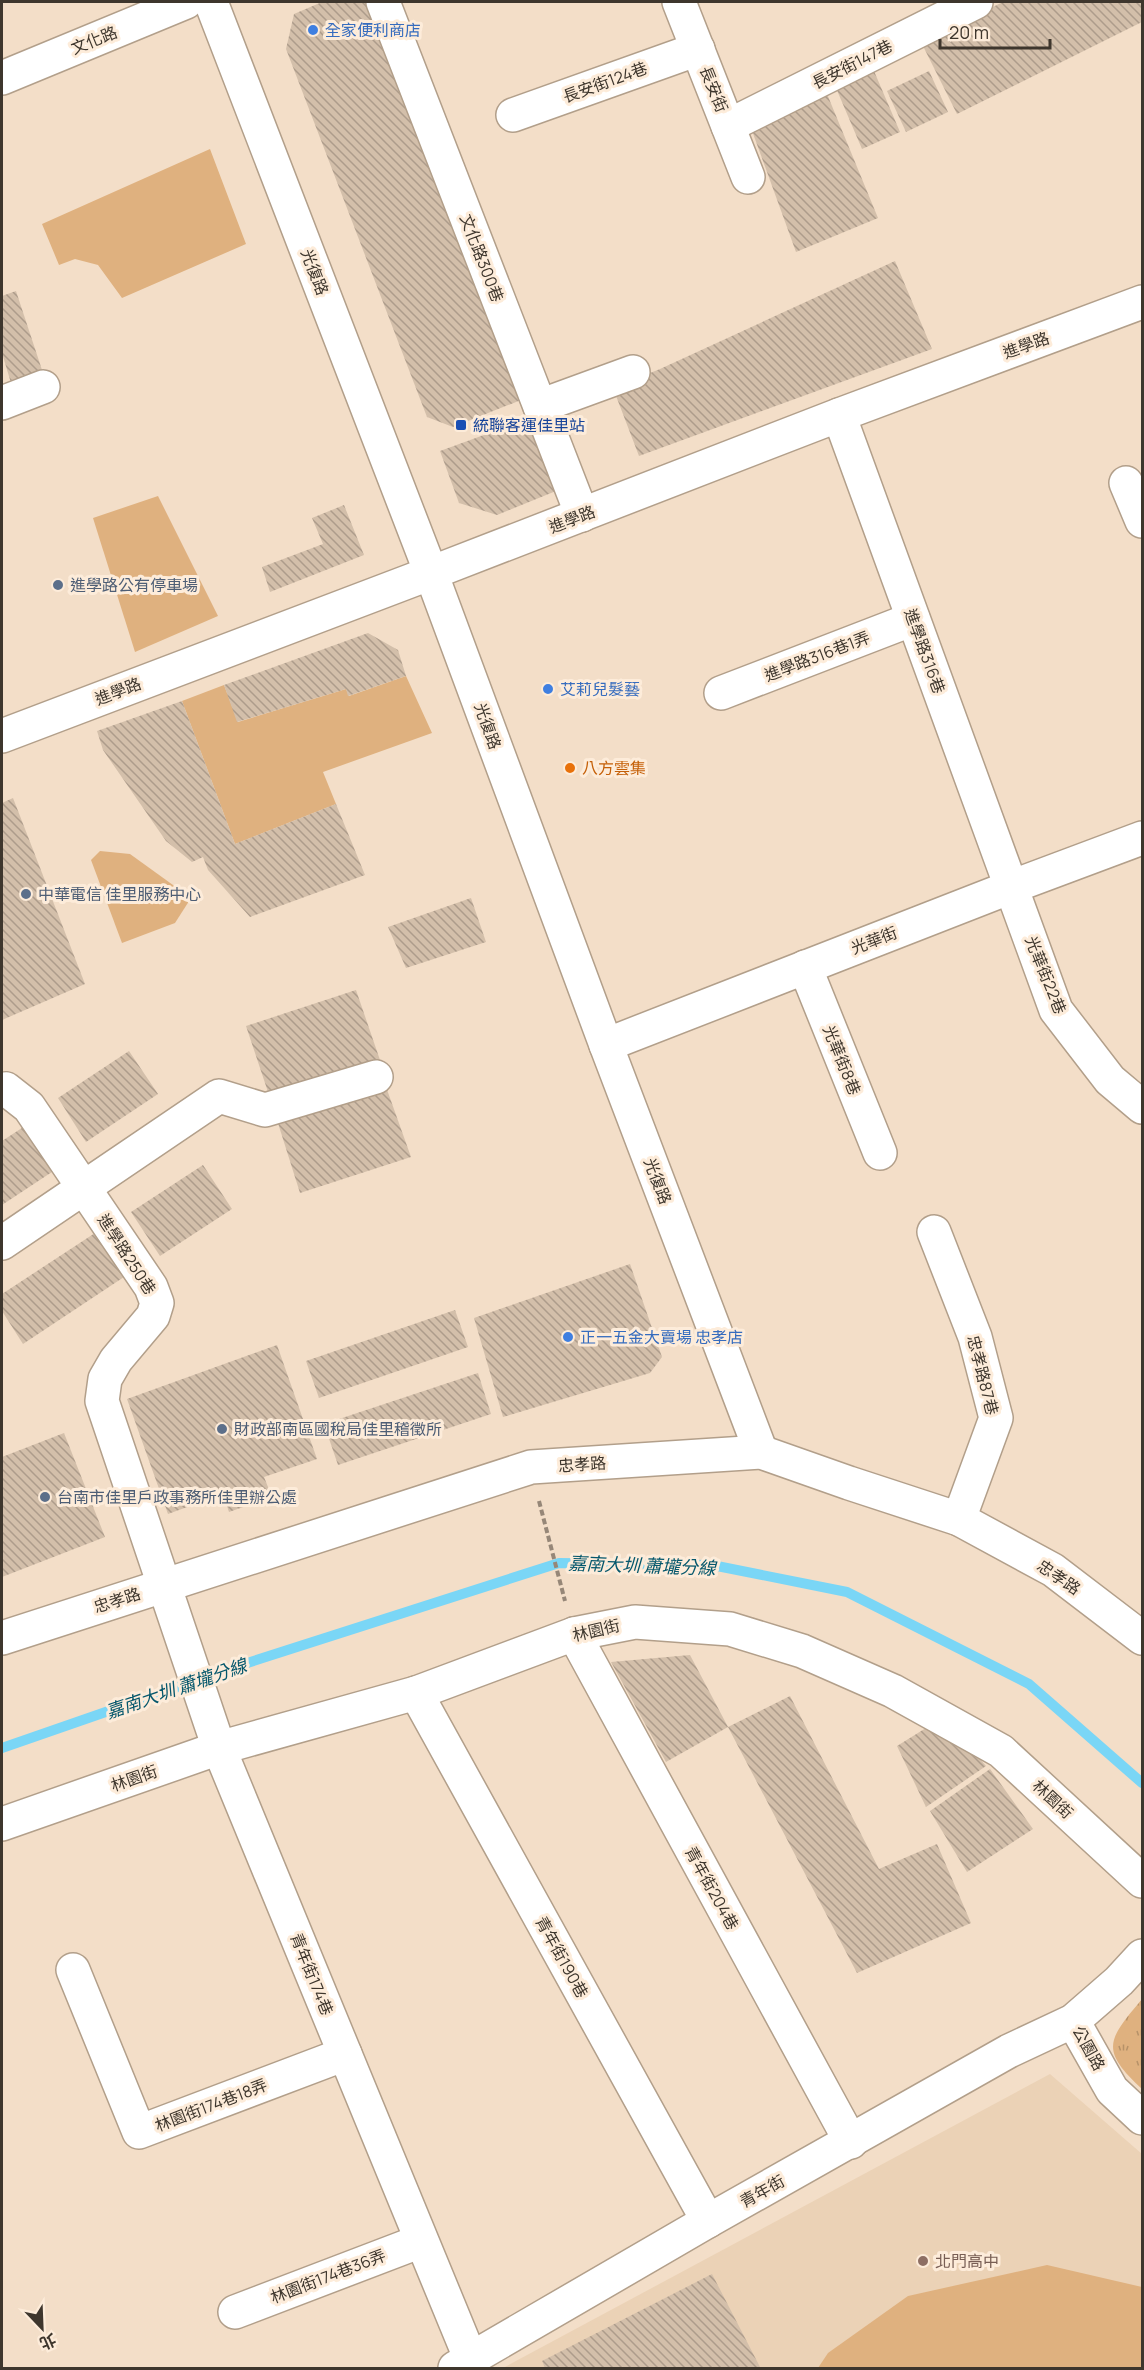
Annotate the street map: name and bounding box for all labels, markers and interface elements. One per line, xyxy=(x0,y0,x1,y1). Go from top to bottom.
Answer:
scale bar xyxy=(940,12,1050,50)
place label: 全家便利商店 xyxy=(325,19,421,41)
text: 20 m xyxy=(949,20,989,44)
street label: 文化路 xyxy=(68,21,120,59)
marker: 全家便利商店 xyxy=(306,23,320,37)
street label: 長安街147巷 xyxy=(808,34,896,94)
street label: 長安街124巷 xyxy=(560,57,650,107)
street label: 長安街 xyxy=(695,63,733,115)
street label: 文化路300巷 xyxy=(455,211,509,305)
street label: 光復路 xyxy=(296,246,334,298)
street label: 進學路 xyxy=(1000,326,1052,364)
place label: 統聯客運佳里站 xyxy=(473,414,585,436)
marker: 統聯客運佳里站 xyxy=(454,418,468,432)
street label: 進學路 xyxy=(546,500,598,538)
place label: 進學路公有停車場 xyxy=(70,574,198,596)
marker: 進學路公有停車場 xyxy=(51,578,65,592)
street label: 進學路316巷 xyxy=(899,605,951,697)
street label: 進學路316巷1弄 xyxy=(761,626,873,686)
street label: 進學路 xyxy=(92,672,144,710)
place label: 艾莉兒髮藝 xyxy=(560,678,640,700)
marker: 艾莉兒髮藝 xyxy=(541,682,555,696)
street label: 光復路 xyxy=(469,700,507,752)
place label: 八方雲集 xyxy=(582,757,646,779)
marker: 八方雲集 xyxy=(563,761,577,775)
place label: 中華電信 佳里服務中心 xyxy=(38,883,201,905)
marker: 中華電信 佳里服務中心 xyxy=(19,887,33,901)
street label: 光華街 xyxy=(848,921,900,959)
street label: 光華街22巷 xyxy=(1020,933,1072,1017)
street label: 光華街8巷 xyxy=(818,1022,866,1098)
street label: 光復路 xyxy=(639,1155,677,1207)
street label: 進學路250巷 xyxy=(93,1209,161,1299)
place label: 正一五金大賣場 忠孝店 xyxy=(580,1326,743,1348)
marker: 正一五金大賣場 忠孝店 xyxy=(561,1330,575,1344)
street label: 忠孝路87巷 xyxy=(962,1333,1004,1417)
place label: 財政部南區國稅局佳里稽徵所 xyxy=(234,1418,442,1440)
marker: 財政部南區國稅局佳里稽徵所 xyxy=(215,1422,229,1436)
street label: 忠孝路 xyxy=(557,1451,607,1477)
place label: 台南市佳里戶政事務所佳里辦公處 xyxy=(57,1486,297,1508)
marker: 台南市佳里戶政事務所佳里辦公處 xyxy=(38,1490,52,1504)
water label: 嘉南大圳 蕭壠分線 xyxy=(568,1550,718,1580)
street label: 忠孝路 xyxy=(1033,1554,1085,1600)
street label: 忠孝路 xyxy=(91,1582,143,1618)
street label: 林園街 xyxy=(570,1614,622,1646)
water label: 嘉南大圳 蕭壠分線 xyxy=(102,1652,252,1723)
street label: 林園街 xyxy=(108,1760,160,1796)
street label: 林園街 xyxy=(1028,1775,1078,1823)
street label: 青年街204巷 xyxy=(680,1842,744,1934)
street label: 青年街190巷 xyxy=(531,1912,593,2002)
street label: 青年街174巷 xyxy=(285,1930,339,2018)
street label: 公園路 xyxy=(1068,2022,1110,2074)
street label: 林園街174巷18弄 xyxy=(152,2073,270,2137)
street label: 青年街 xyxy=(736,2170,788,2212)
street label: 林園街174巷36弄 xyxy=(267,2244,389,2308)
place label: 北門高中 xyxy=(935,2250,999,2272)
marker: 北門高中 xyxy=(916,2254,930,2268)
north arrow xyxy=(12,2298,72,2358)
text: 北 xyxy=(36,2329,60,2355)

